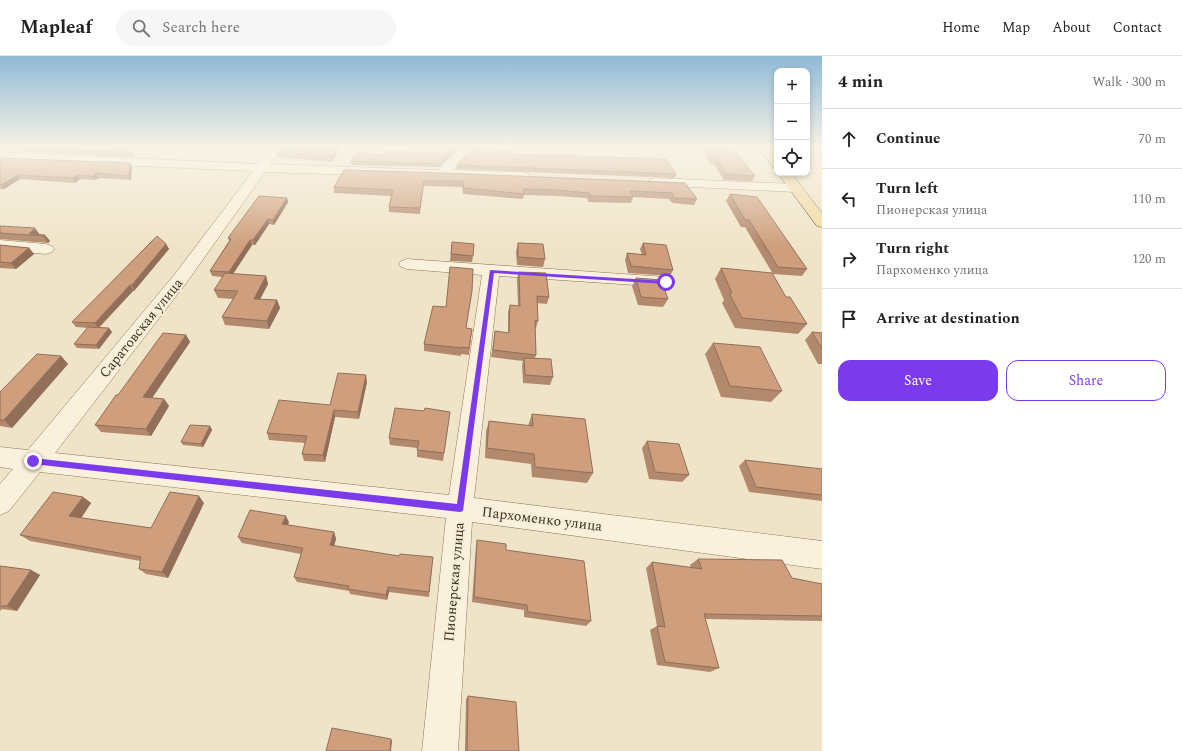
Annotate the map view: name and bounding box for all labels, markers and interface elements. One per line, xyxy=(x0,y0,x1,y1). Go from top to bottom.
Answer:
search box xyxy=(116,10,396,46)
text: Mapleaf xyxy=(20,13,92,42)
text: Search here xyxy=(162,16,240,39)
icon: search xyxy=(130,17,152,39)
text: Home xyxy=(942,17,980,38)
text: Map xyxy=(1002,17,1030,38)
text: About xyxy=(1052,17,1091,38)
text: Contact xyxy=(1113,17,1162,38)
map controls xyxy=(774,68,810,176)
button: + xyxy=(774,68,810,104)
text: 4 min xyxy=(838,69,883,95)
text: Walk · 300 m xyxy=(1092,72,1166,92)
button: − xyxy=(774,104,810,140)
text: Continue xyxy=(876,127,941,150)
icon: ahead xyxy=(838,128,860,150)
text: 70 m xyxy=(1139,129,1166,149)
button: locate xyxy=(774,140,810,176)
text: Turn left xyxy=(876,177,938,200)
icon: left xyxy=(838,188,860,210)
text: 110 m xyxy=(1132,189,1166,209)
text: Пионерская улица xyxy=(876,200,987,220)
text: Turn right xyxy=(876,237,949,260)
icon: right xyxy=(838,248,860,270)
text: 120 m xyxy=(1132,249,1166,269)
text: Пархоменко улица xyxy=(876,260,989,280)
street label: Саратовская улица xyxy=(94,273,188,382)
route start xyxy=(657,273,675,291)
text: Arrive at destination xyxy=(876,307,1020,330)
icon: arrive xyxy=(838,308,860,330)
button: Save xyxy=(838,360,998,401)
button: Share xyxy=(1006,360,1166,401)
route end xyxy=(24,452,42,470)
street label: Пархоменко улица xyxy=(481,501,604,537)
street label: Пионерская улица xyxy=(438,521,470,643)

